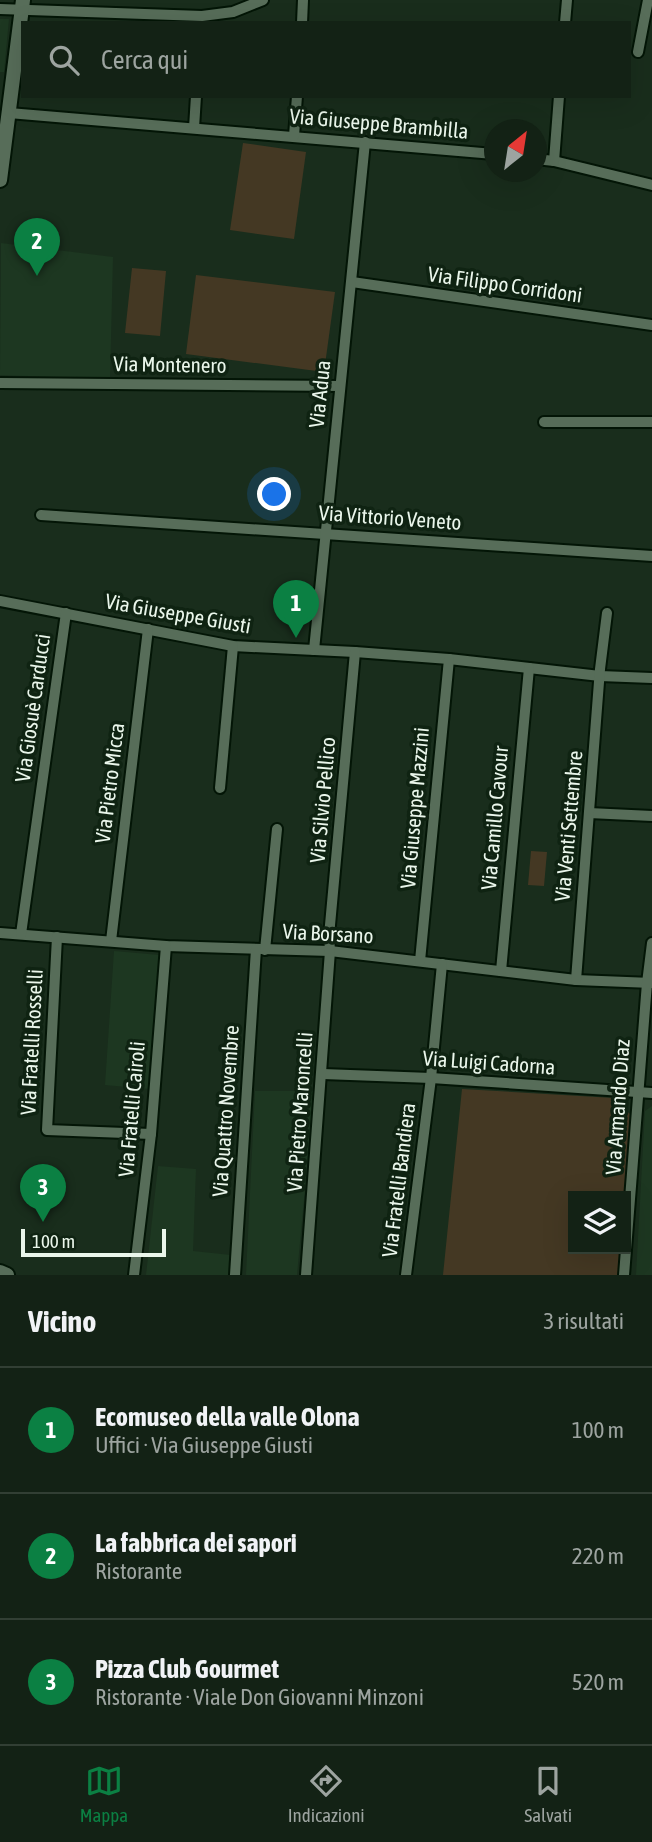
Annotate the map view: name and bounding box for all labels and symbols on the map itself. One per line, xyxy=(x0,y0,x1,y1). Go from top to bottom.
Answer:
street label: Via Giuseppe Brambilla xyxy=(289,103,470,143)
north arrow xyxy=(484,119,547,182)
pin: 2 xyxy=(14,218,60,276)
street label: Via Filippo Corridoni xyxy=(426,261,584,307)
street label: Via Montenero xyxy=(113,351,227,377)
street label: Via Adua xyxy=(304,359,334,429)
your location xyxy=(257,477,291,511)
street label: Via Vittorio Veneto xyxy=(318,500,462,534)
pin: 1 xyxy=(273,580,319,638)
street label: Via Giuseppe Giusti xyxy=(103,588,253,638)
street label: Via Giosuè Carducci xyxy=(10,632,54,784)
street label: Via Pietro Micca xyxy=(90,721,128,844)
street label: Via Giuseppe Mazzini xyxy=(395,726,433,890)
street label: Via Silvio Pellico xyxy=(305,736,339,864)
street label: Via Camillo Cavour xyxy=(476,744,512,891)
street label: Via Venti Settembre xyxy=(549,749,587,902)
street label: Via Borsano xyxy=(282,919,374,947)
street label: Via Fratelli Rosselli xyxy=(15,968,47,1116)
street label: Via Quattro Novembre xyxy=(207,1024,243,1197)
street label: Via Pietro Maroncelli xyxy=(281,1031,317,1193)
street label: Via Armando Diaz xyxy=(600,1038,634,1176)
street label: Via Fratelli Cairoli xyxy=(113,1040,149,1178)
street label: Via Luigi Cadorna xyxy=(422,1045,556,1079)
street label: Via Fratelli Bandiera xyxy=(377,1101,419,1258)
pin: 3 xyxy=(20,1164,66,1222)
scale bar xyxy=(21,1226,166,1258)

